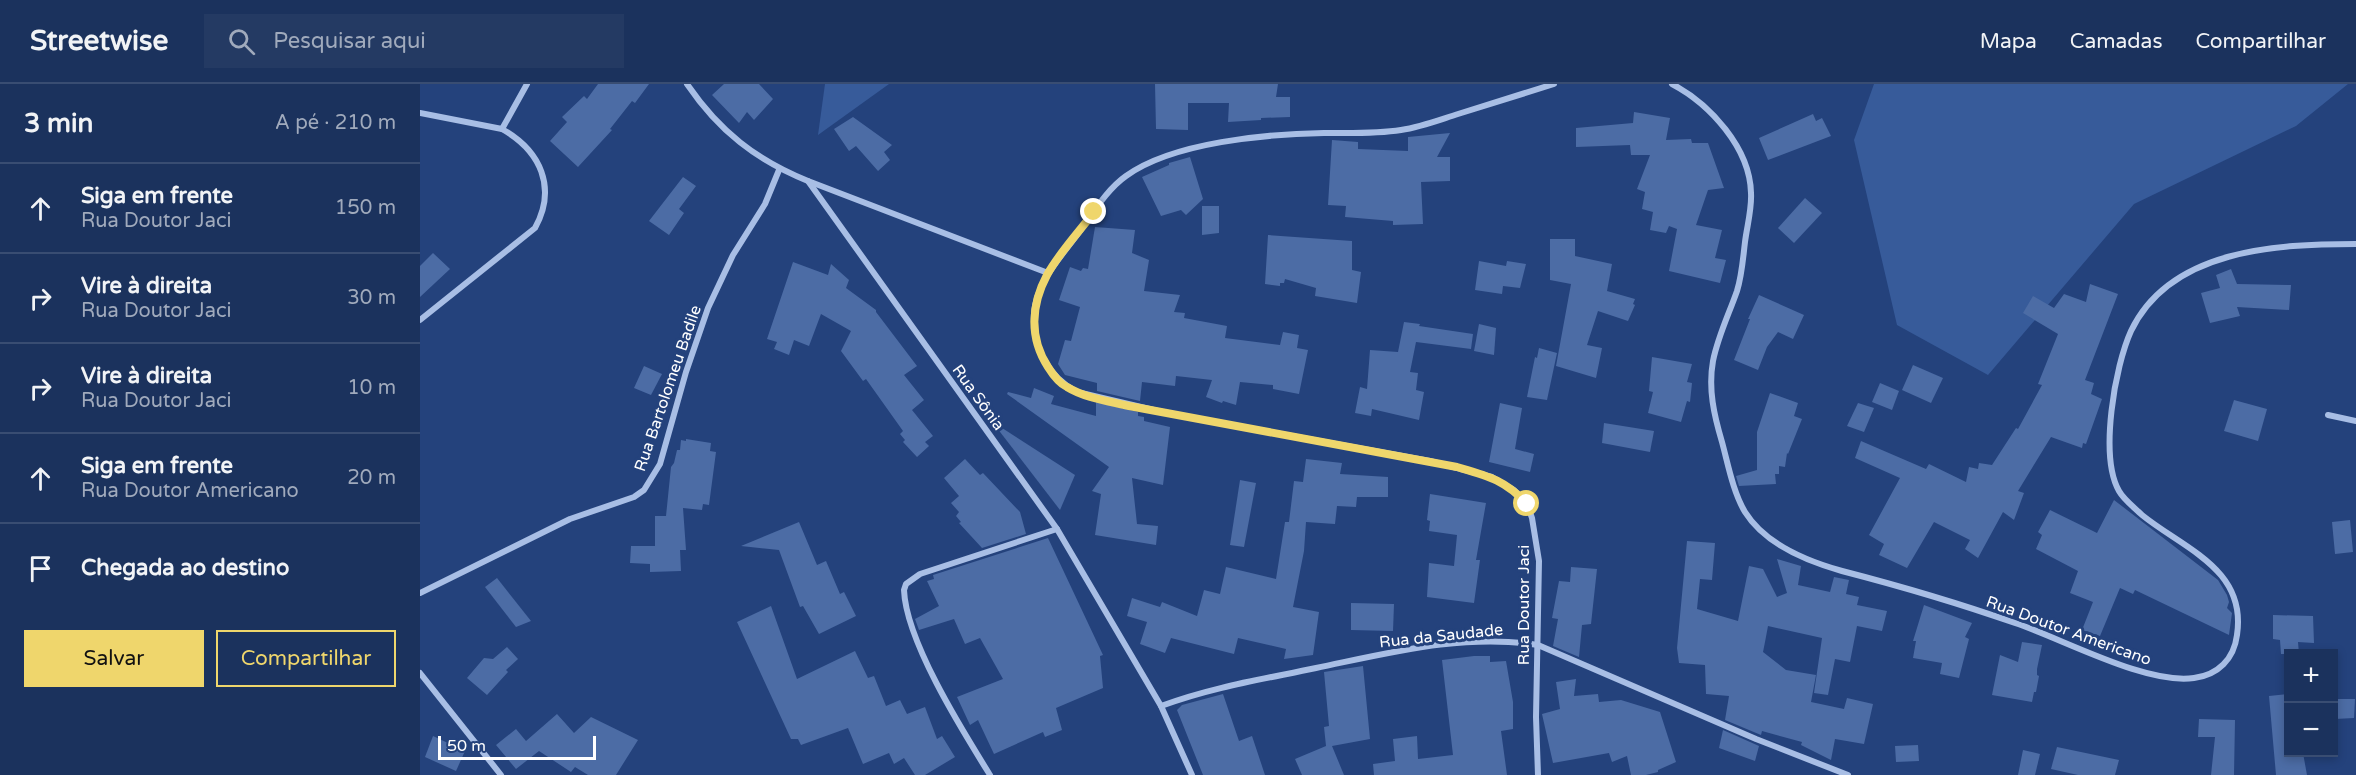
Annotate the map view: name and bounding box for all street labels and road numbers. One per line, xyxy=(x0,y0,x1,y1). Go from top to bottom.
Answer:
street label: Rua Bartolomeu Badile xyxy=(630,302,706,474)
street label: Rua Sônia xyxy=(948,361,1009,434)
street label: Rua Doutor Jaci xyxy=(1514,545,1534,665)
street label: Rua Doutor Americano xyxy=(1983,592,2154,670)
street label: Rua da Saudade xyxy=(1378,620,1504,652)

